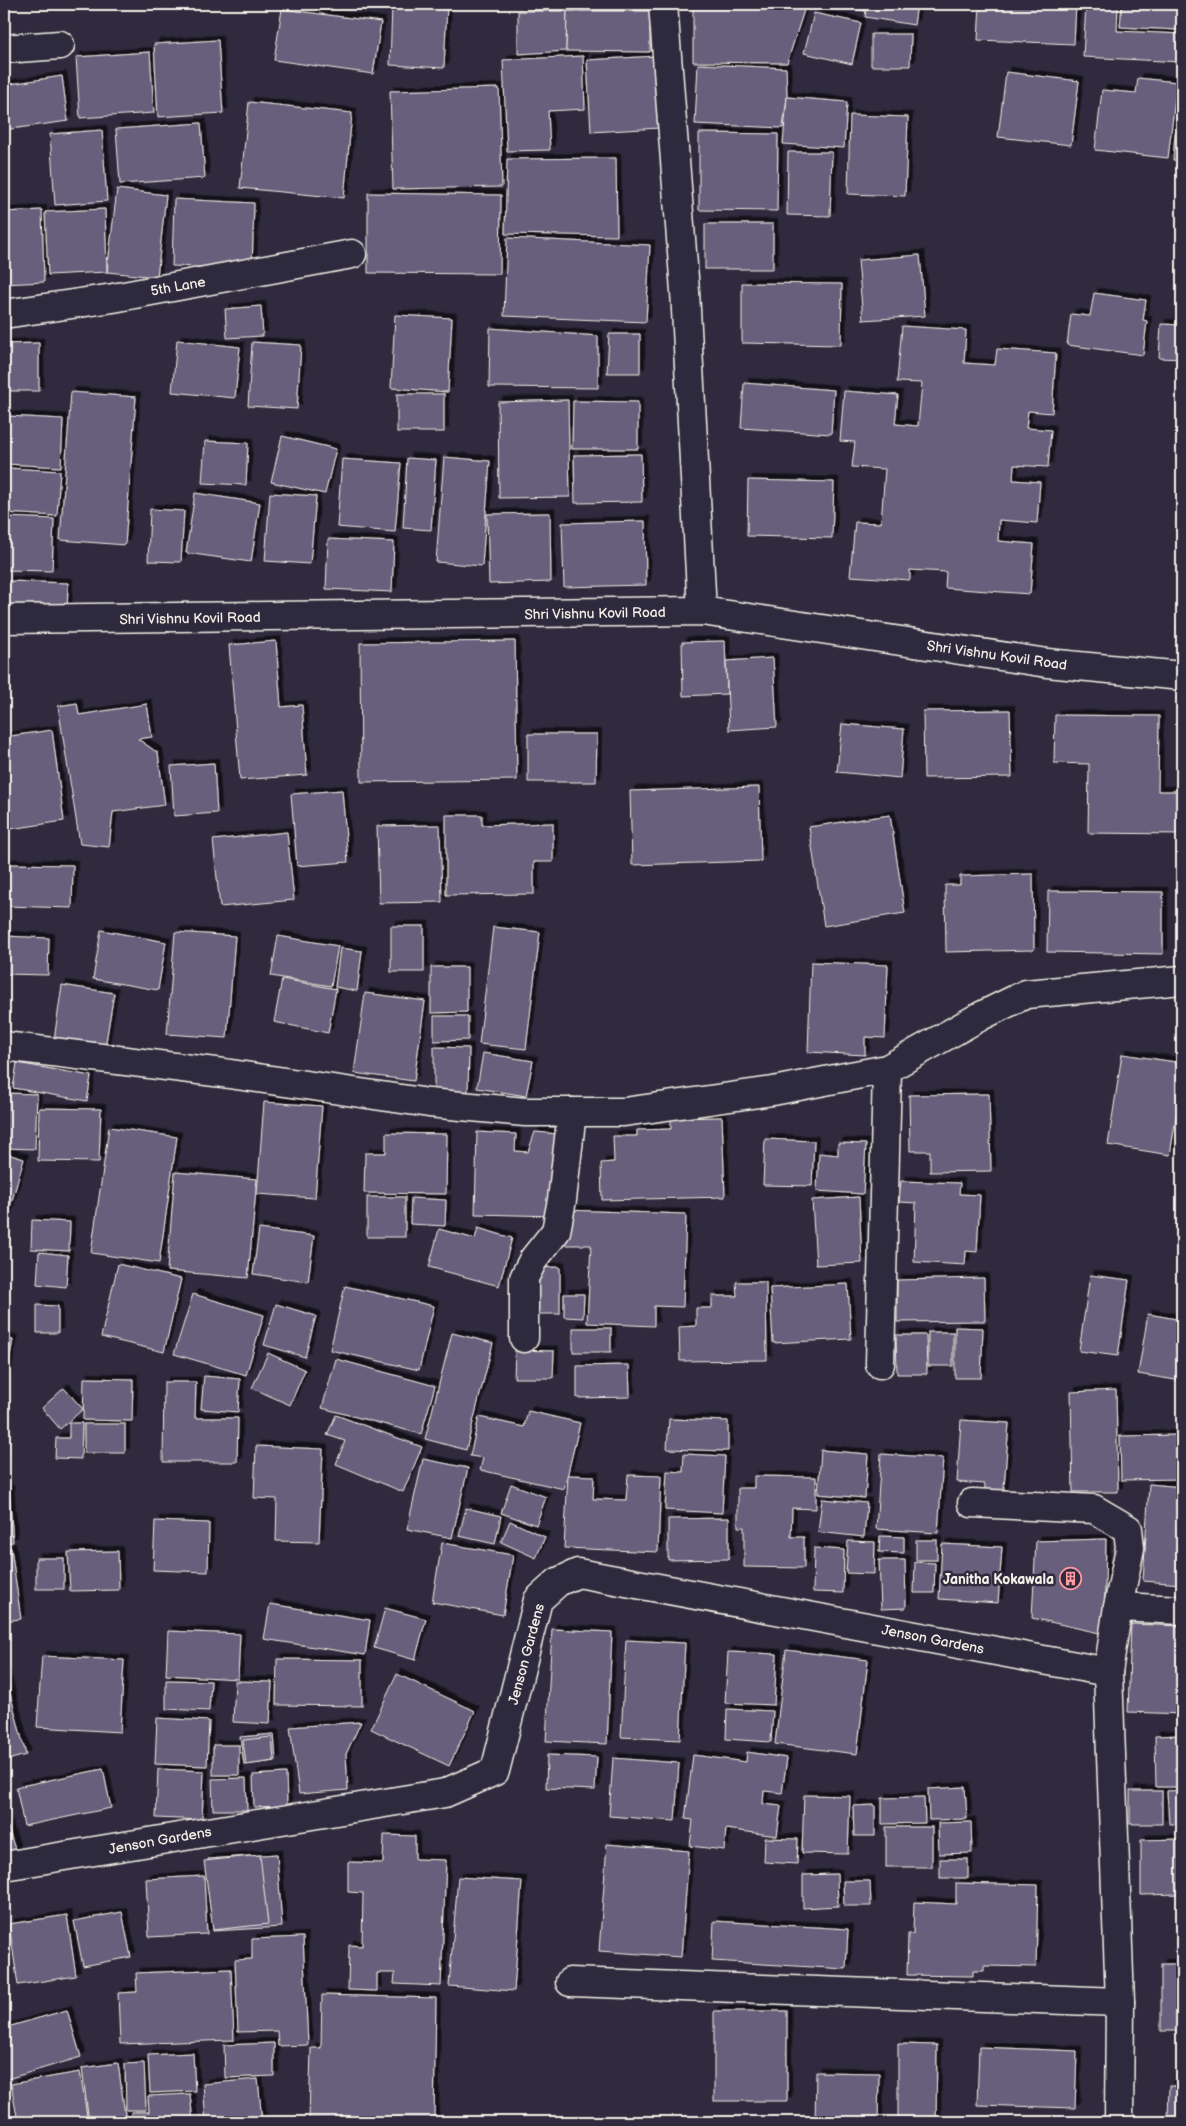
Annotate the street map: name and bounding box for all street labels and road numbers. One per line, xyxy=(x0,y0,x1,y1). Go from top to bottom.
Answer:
street label: 5th Lane xyxy=(149,273,207,300)
street label: Shri Vishnu Kovil Road xyxy=(524,604,666,623)
street label: Shri Vishnu Kovil Road xyxy=(119,609,261,628)
street label: Shri Vishnu Kovil Road xyxy=(926,637,1068,674)
street label: Jenson Gardens xyxy=(505,1602,548,1707)
street label: Jenson Gardens xyxy=(880,1621,986,1658)
street label: Jenson Gardens xyxy=(107,1823,213,1858)

